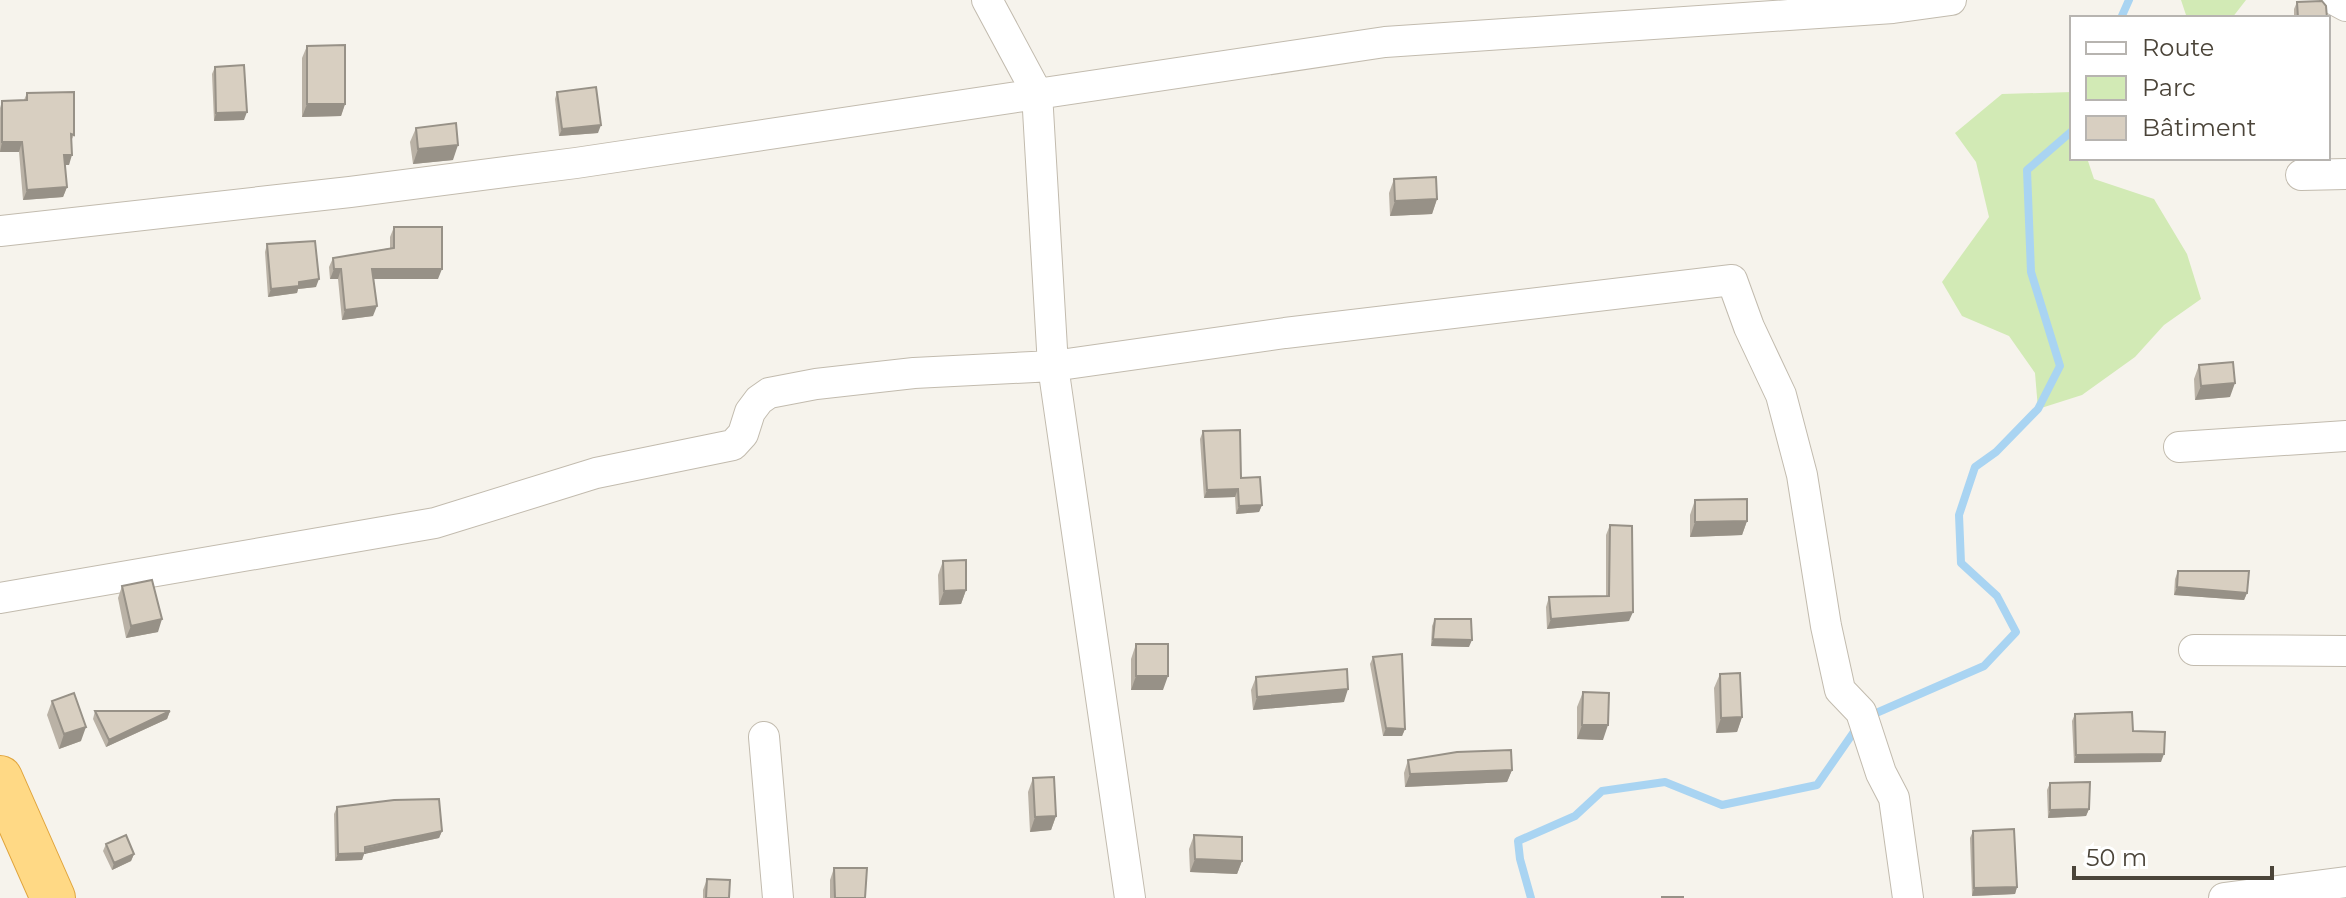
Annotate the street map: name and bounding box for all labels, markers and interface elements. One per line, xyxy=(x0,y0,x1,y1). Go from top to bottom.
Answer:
legend xyxy=(2070,16,2330,160)
text: Route xyxy=(2142,33,2214,62)
text: Parc xyxy=(2142,73,2196,102)
text: Bâtiment xyxy=(2142,113,2257,142)
scale bar xyxy=(2074,830,2272,880)
text: 50 m xyxy=(2086,843,2147,872)

